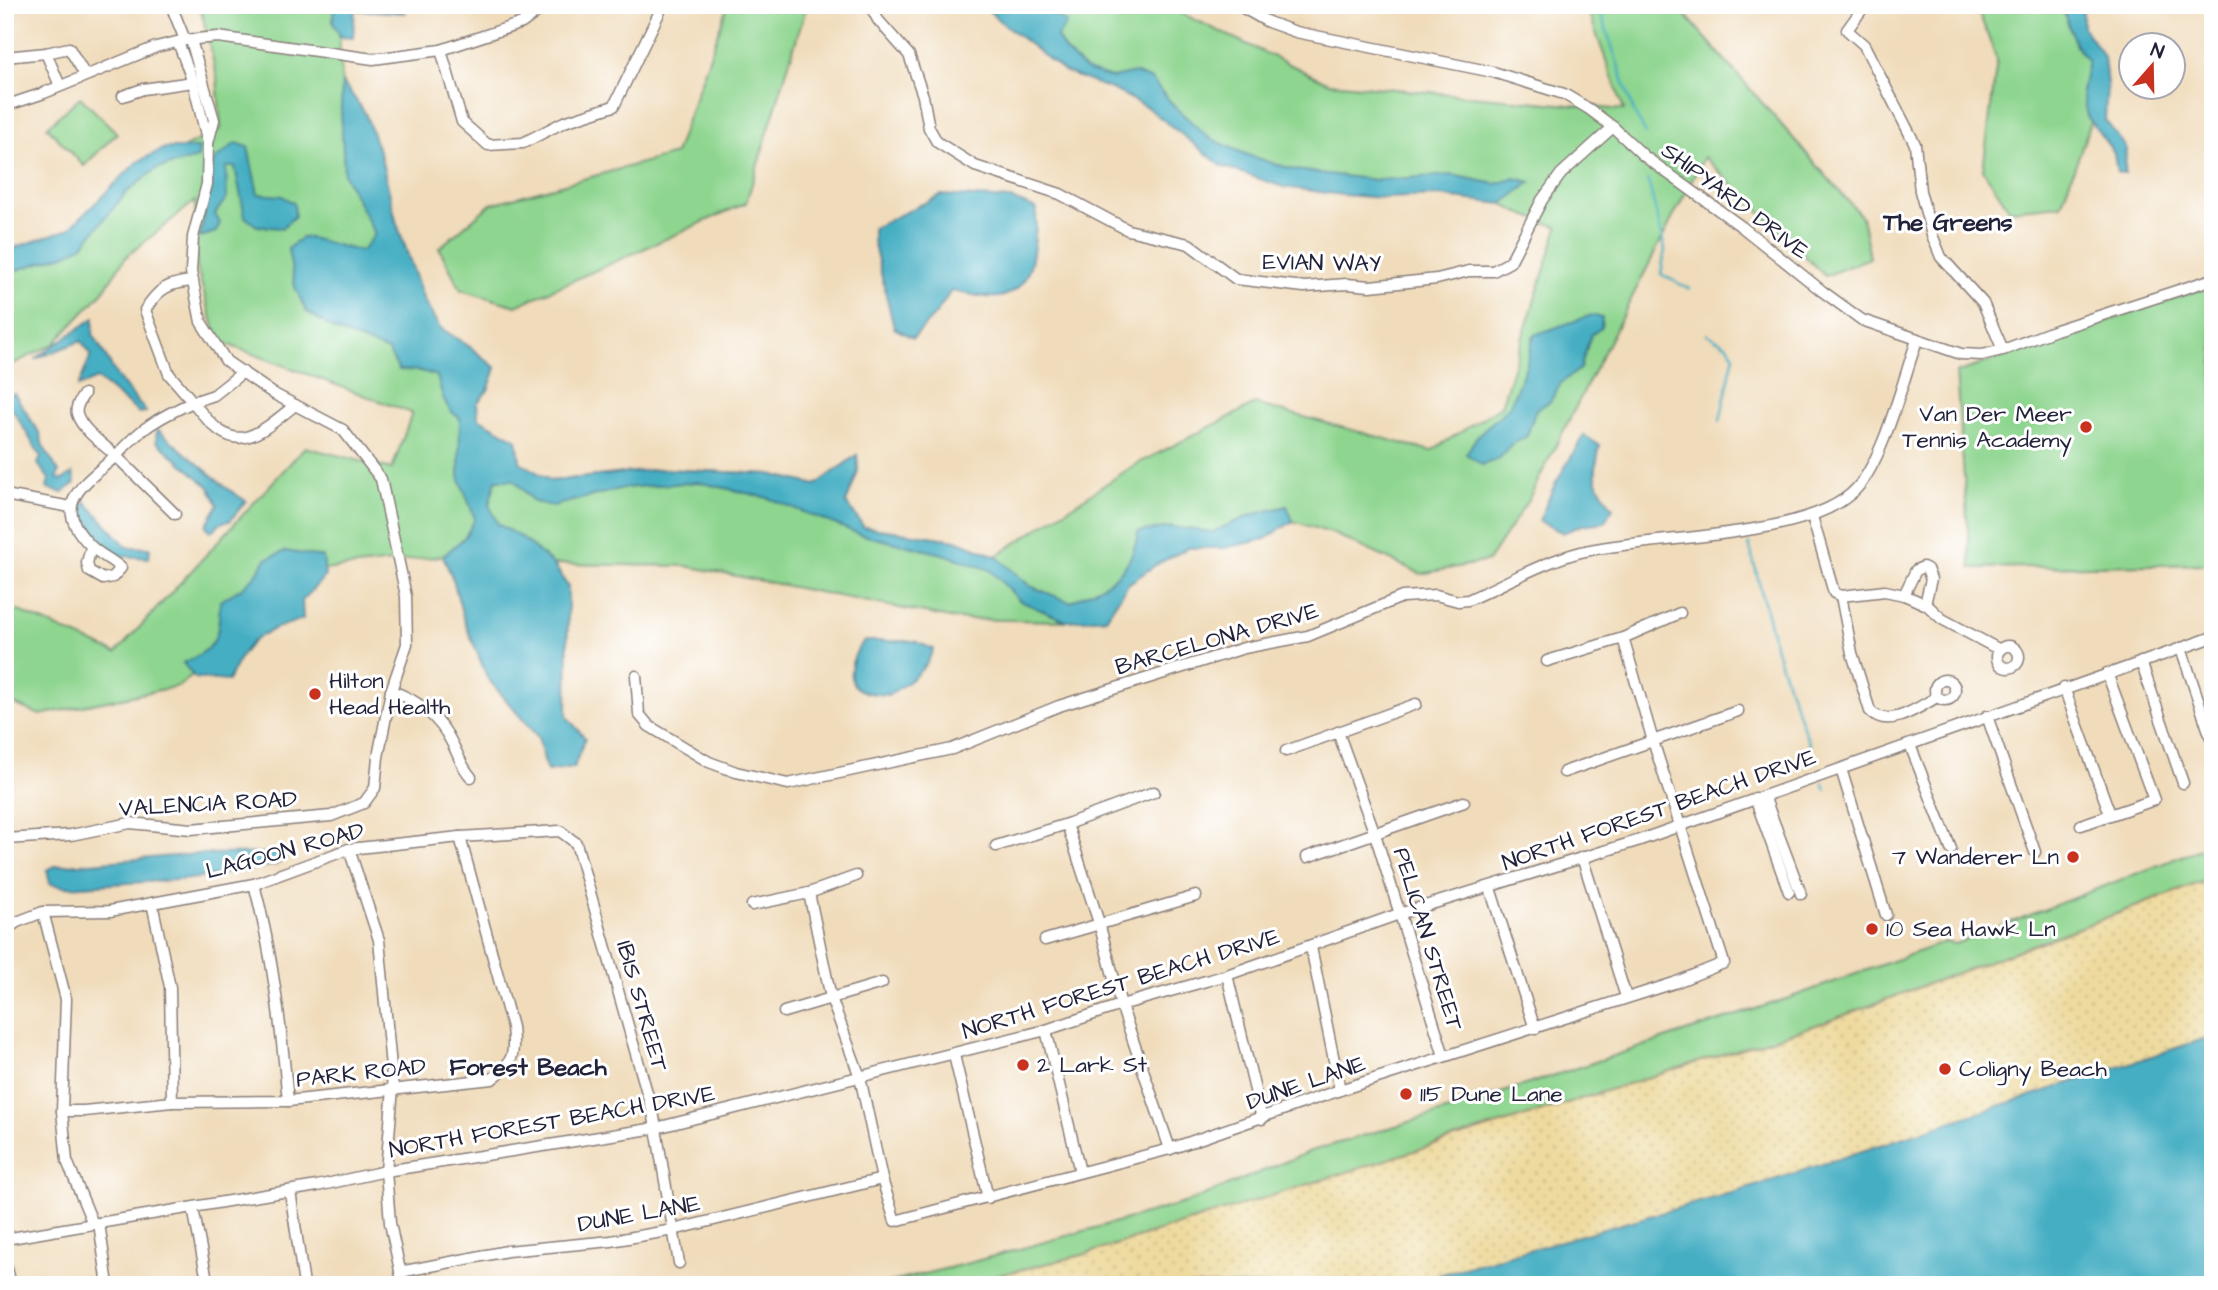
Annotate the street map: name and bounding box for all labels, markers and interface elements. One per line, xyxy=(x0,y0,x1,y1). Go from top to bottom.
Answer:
north arrow xyxy=(2116,32,2186,102)
text: N xyxy=(2147,37,2168,66)
street label: SHIPYARD DRIVE xyxy=(1655,135,1816,267)
district label: The Greens xyxy=(1882,206,2013,240)
street label: EVIAN WAY xyxy=(1262,246,1382,280)
place label: Van Der Meer Tennis Academy xyxy=(1902,398,2072,457)
marker: Van Der Meer Tennis Academy xyxy=(2078,419,2094,435)
street label: BARCELONA DRIVE xyxy=(1112,595,1323,683)
place label: Hilton Head Health xyxy=(329,665,451,723)
marker: Hilton Head Health xyxy=(307,686,323,702)
street label: NORTH FOREST BEACH DRIVE xyxy=(1498,741,1821,879)
street label: VALENCIA ROAD xyxy=(118,783,298,825)
street label: LAGOON ROAD xyxy=(202,814,368,887)
place label: 7 Wanderer Ln xyxy=(1892,841,2059,873)
street label: PELICAN STREET xyxy=(1385,844,1471,1035)
marker: 7 Wanderer Ln xyxy=(2065,849,2081,865)
place label: 10 Sea Hawk Ln xyxy=(1886,913,2056,945)
street label: NORTH FOREST BEACH DRIVE xyxy=(958,920,1284,1048)
marker: 10 Sea Hawk Ln xyxy=(1864,921,1880,937)
street label: IBIS STREET xyxy=(608,937,676,1076)
street label: DUNE LANE xyxy=(1242,1048,1370,1118)
place label: 2 Lark St xyxy=(1037,1049,1148,1081)
street label: PARK ROAD xyxy=(294,1050,428,1096)
district label: Forest Beach xyxy=(449,1051,608,1085)
place label: Coligny Beach xyxy=(1959,1053,2108,1086)
marker: 2 Lark St xyxy=(1015,1057,1031,1073)
marker: Coligny Beach xyxy=(1937,1061,1953,1077)
street label: NORTH FOREST BEACH DRIVE xyxy=(387,1077,718,1166)
place label: 115 Dune Lane xyxy=(1420,1078,1563,1110)
marker: 115 Dune Lane xyxy=(1398,1086,1414,1102)
street label: DUNE LANE xyxy=(575,1187,703,1241)

